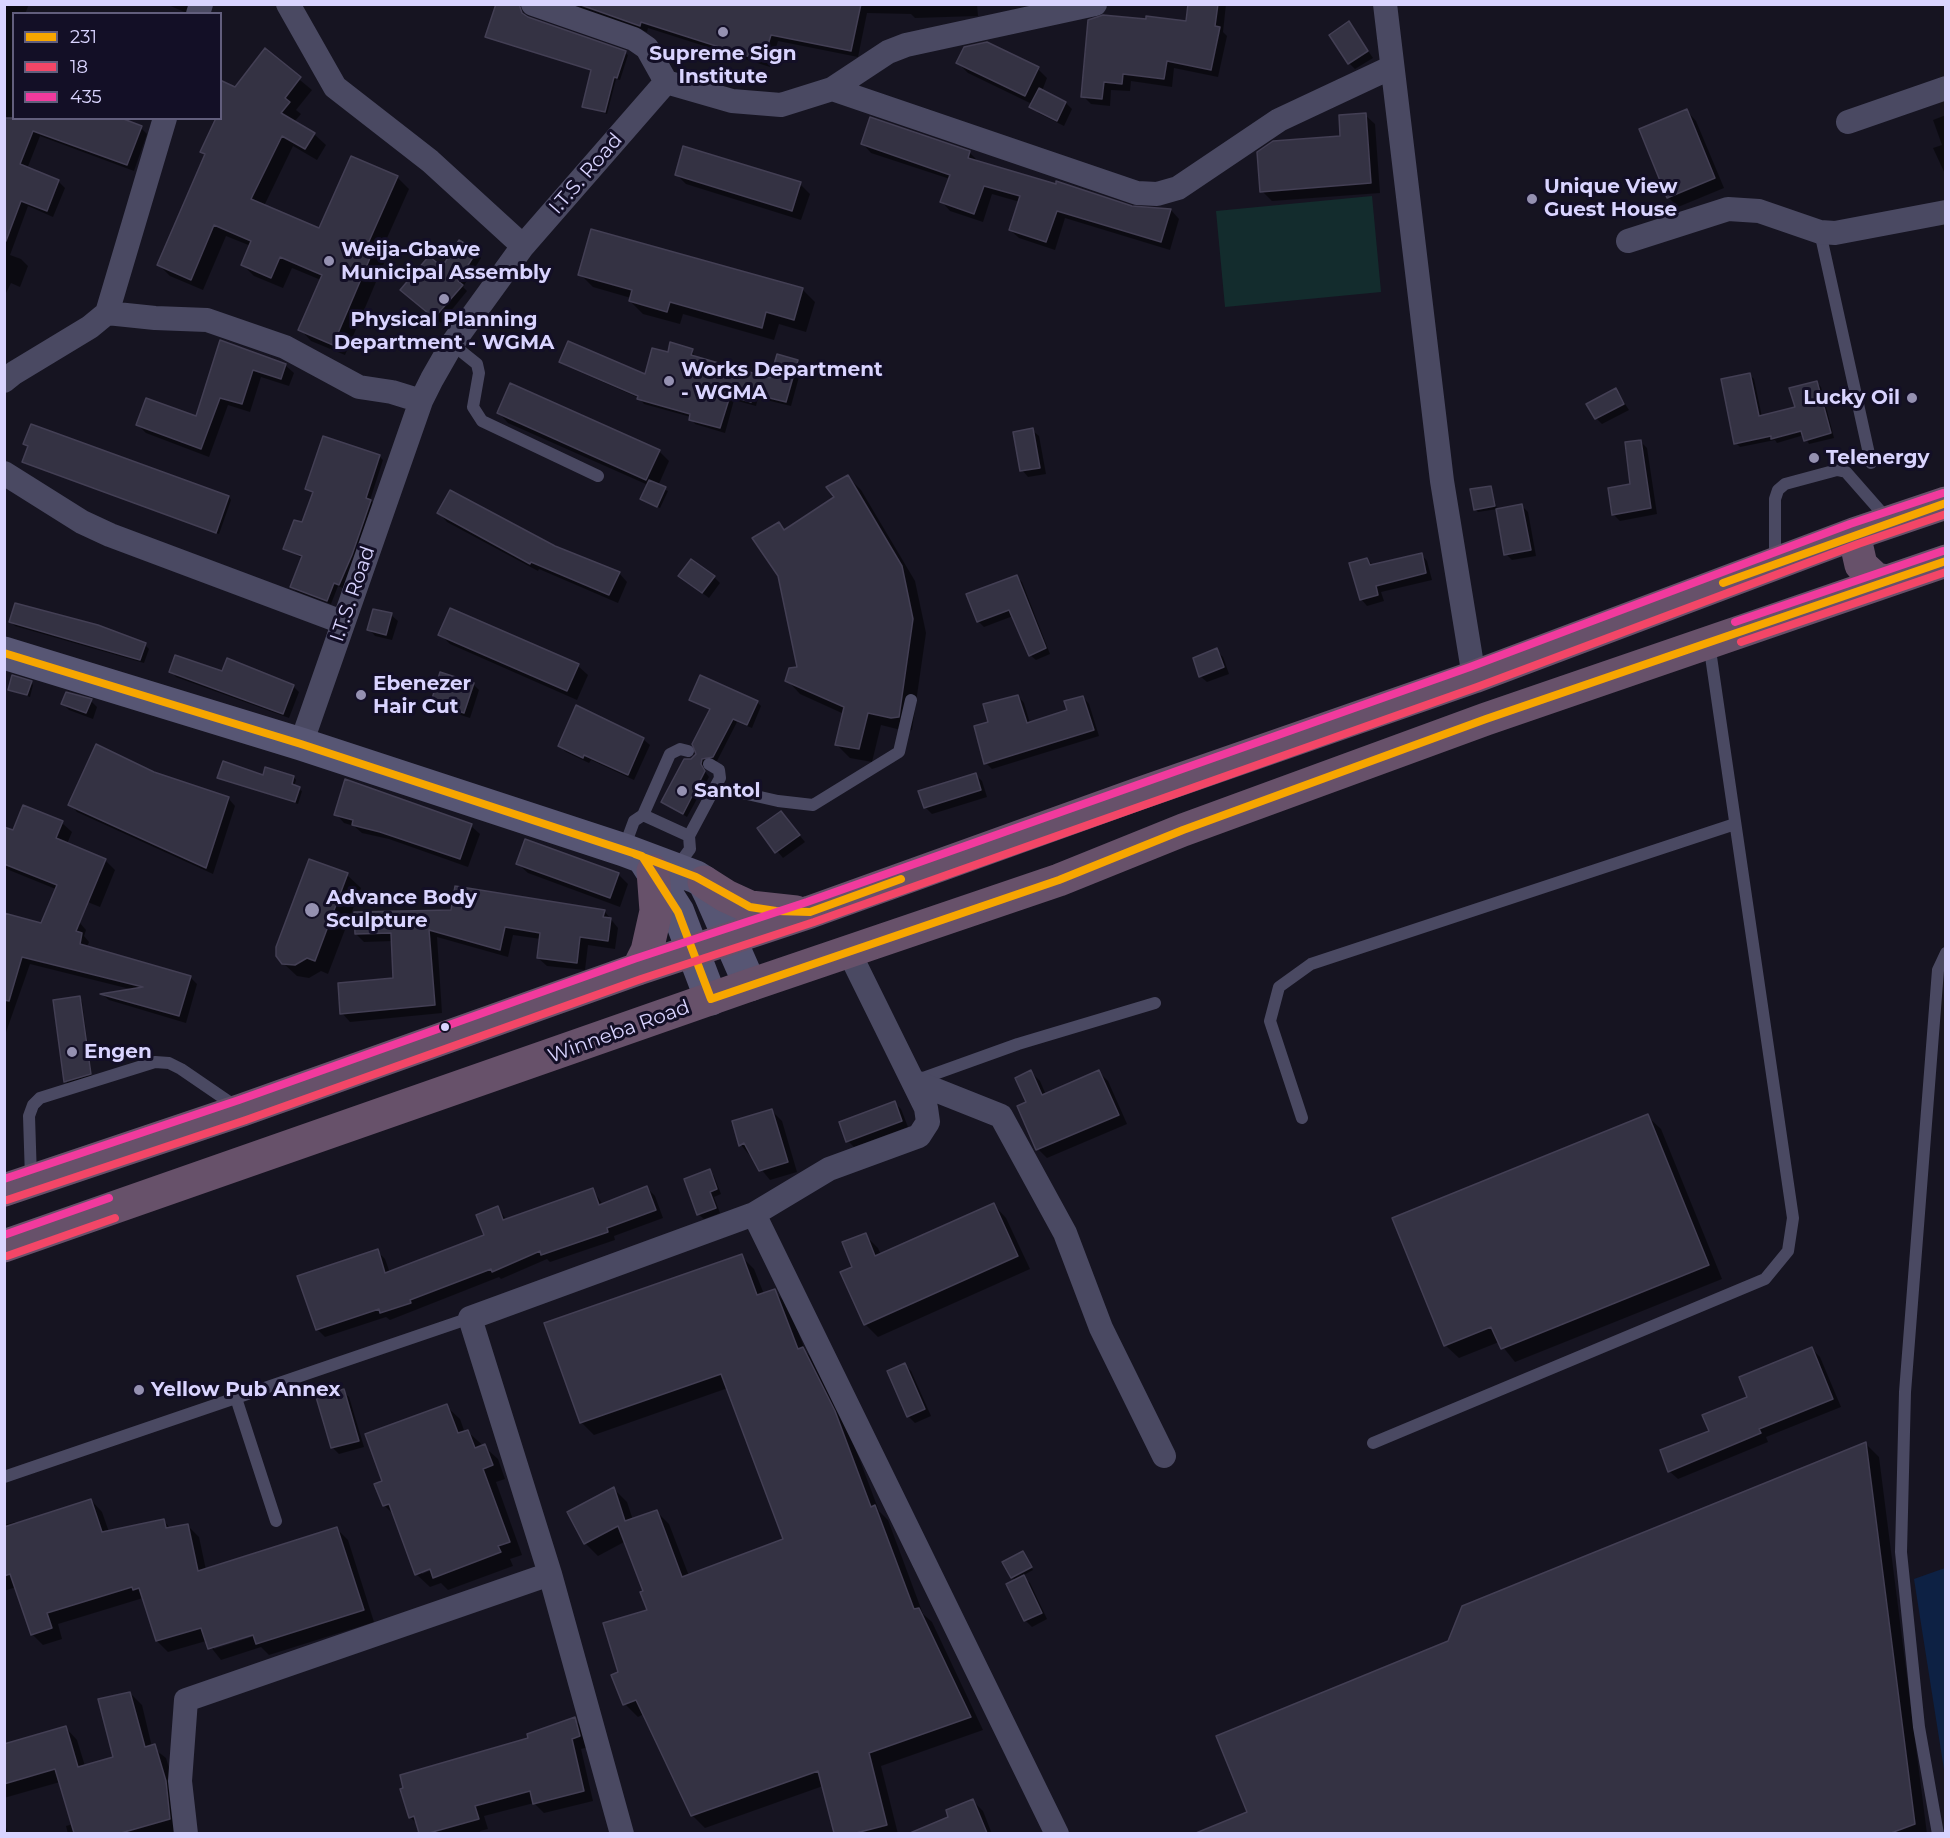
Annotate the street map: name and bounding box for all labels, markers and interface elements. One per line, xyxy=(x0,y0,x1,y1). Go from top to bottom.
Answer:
legend xyxy=(12,12,222,120)
marker: Supreme Sign Institute xyxy=(716,25,730,39)
text: 231 xyxy=(70,26,97,48)
place label: Supreme Sign Institute xyxy=(649,42,797,89)
text: 18 xyxy=(70,56,88,78)
text: 435 xyxy=(70,86,102,108)
street label: I.T.S. Road xyxy=(544,129,628,219)
place label: Unique View Guest House xyxy=(1544,175,1677,222)
marker: Unique View Guest House xyxy=(1525,192,1539,206)
place label: Weija-Gbawe Municipal Assembly xyxy=(341,238,551,285)
marker: Weija-Gbawe Municipal Assembly xyxy=(322,254,336,268)
marker: Physical Planning Department - WGMA xyxy=(437,292,451,306)
place label: Physical Planning Department - WGMA xyxy=(334,308,554,355)
place label: Works Department - WGMA xyxy=(681,358,883,405)
marker: Works Department - WGMA xyxy=(662,374,676,388)
place label: Lucky Oil xyxy=(1803,386,1900,410)
marker: Lucky Oil xyxy=(1905,391,1919,405)
place label: Telenergy xyxy=(1826,446,1929,470)
marker: Telenergy xyxy=(1807,451,1821,465)
street label: I.T.S. Road xyxy=(325,543,381,645)
place label: Ebenezer Hair Cut xyxy=(373,672,471,719)
marker: Ebenezer Hair Cut xyxy=(354,688,368,702)
place label: Santol xyxy=(694,779,760,803)
marker: Santol xyxy=(675,784,689,798)
place label: Advance Body Sculpture xyxy=(326,886,477,933)
marker: Advance Body Sculpture xyxy=(303,901,321,919)
street label: Winneba Road xyxy=(545,995,693,1069)
unlabelled marker xyxy=(439,1021,451,1033)
place label: Engen xyxy=(84,1040,152,1064)
marker: Engen xyxy=(65,1045,79,1059)
place label: Yellow Pub Annex xyxy=(151,1378,340,1402)
marker: Yellow Pub Annex xyxy=(132,1383,146,1397)

